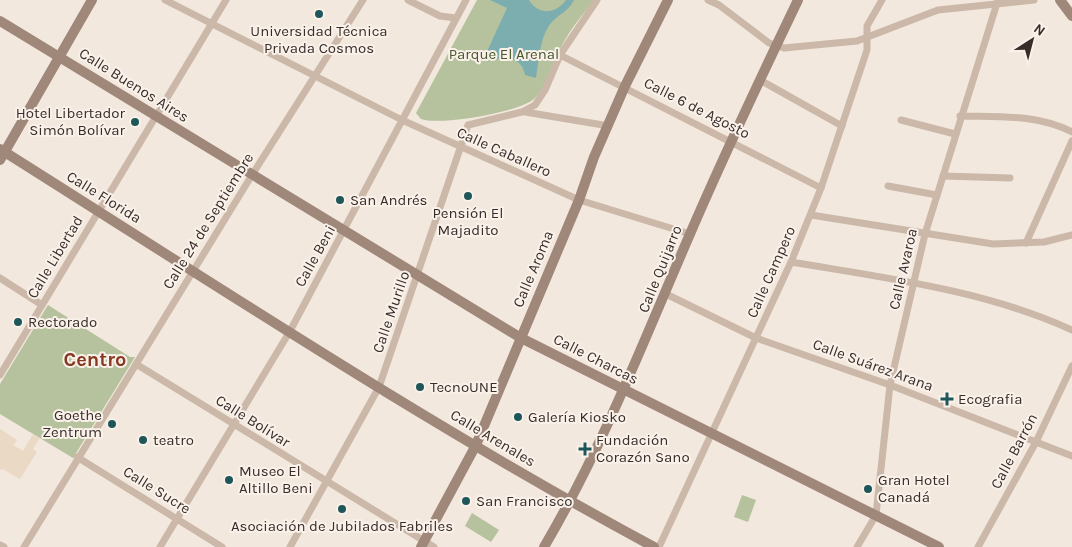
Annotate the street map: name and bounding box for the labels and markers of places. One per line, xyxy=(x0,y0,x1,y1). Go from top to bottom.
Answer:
marker: Universidad Técnica Privada Cosmos xyxy=(313,8,325,20)
place label: Universidad Técnica Privada Cosmos xyxy=(250,22,388,57)
place label: Hotel Libertador Simón Bolívar xyxy=(16,104,126,139)
marker: Hotel Libertador Simón Bolívar xyxy=(129,116,141,128)
marker: Pensión El Majadito xyxy=(462,190,474,202)
place label: San Andrés xyxy=(350,191,428,209)
marker: San Andrés xyxy=(334,194,346,206)
place label: Pensión El Majadito xyxy=(433,204,503,239)
place label: Rectorado xyxy=(28,313,97,331)
marker: Rectorado xyxy=(12,316,24,328)
place label: TecnoUNE xyxy=(430,378,498,396)
marker: TecnoUNE xyxy=(414,381,426,393)
place label: Ecografia xyxy=(958,390,1022,408)
marker: Ecografia xyxy=(940,392,954,406)
place label: Goethe Zentrum xyxy=(42,406,102,441)
place label: Galería Kiosko xyxy=(528,408,626,426)
marker: Galería Kiosko xyxy=(512,411,524,423)
marker: Goethe Zentrum xyxy=(106,418,118,430)
place label: teatro xyxy=(153,431,194,449)
place label: Fundación Corazón Sano xyxy=(596,431,690,466)
marker: teatro xyxy=(137,434,149,446)
marker: Fundación Corazón Sano xyxy=(578,442,592,456)
place label: Museo El Altillo Beni xyxy=(239,462,313,497)
place label: Gran Hotel Canadá xyxy=(878,471,950,506)
marker: Museo El Altillo Beni xyxy=(223,474,235,486)
marker: Gran Hotel Canadá xyxy=(862,483,874,495)
place label: San Francisco xyxy=(476,492,573,510)
marker: San Francisco xyxy=(460,495,472,507)
marker: Asociación de Jubilados Fabriles xyxy=(336,503,348,515)
place label: Asociación de Jubilados Fabriles xyxy=(231,517,453,535)

